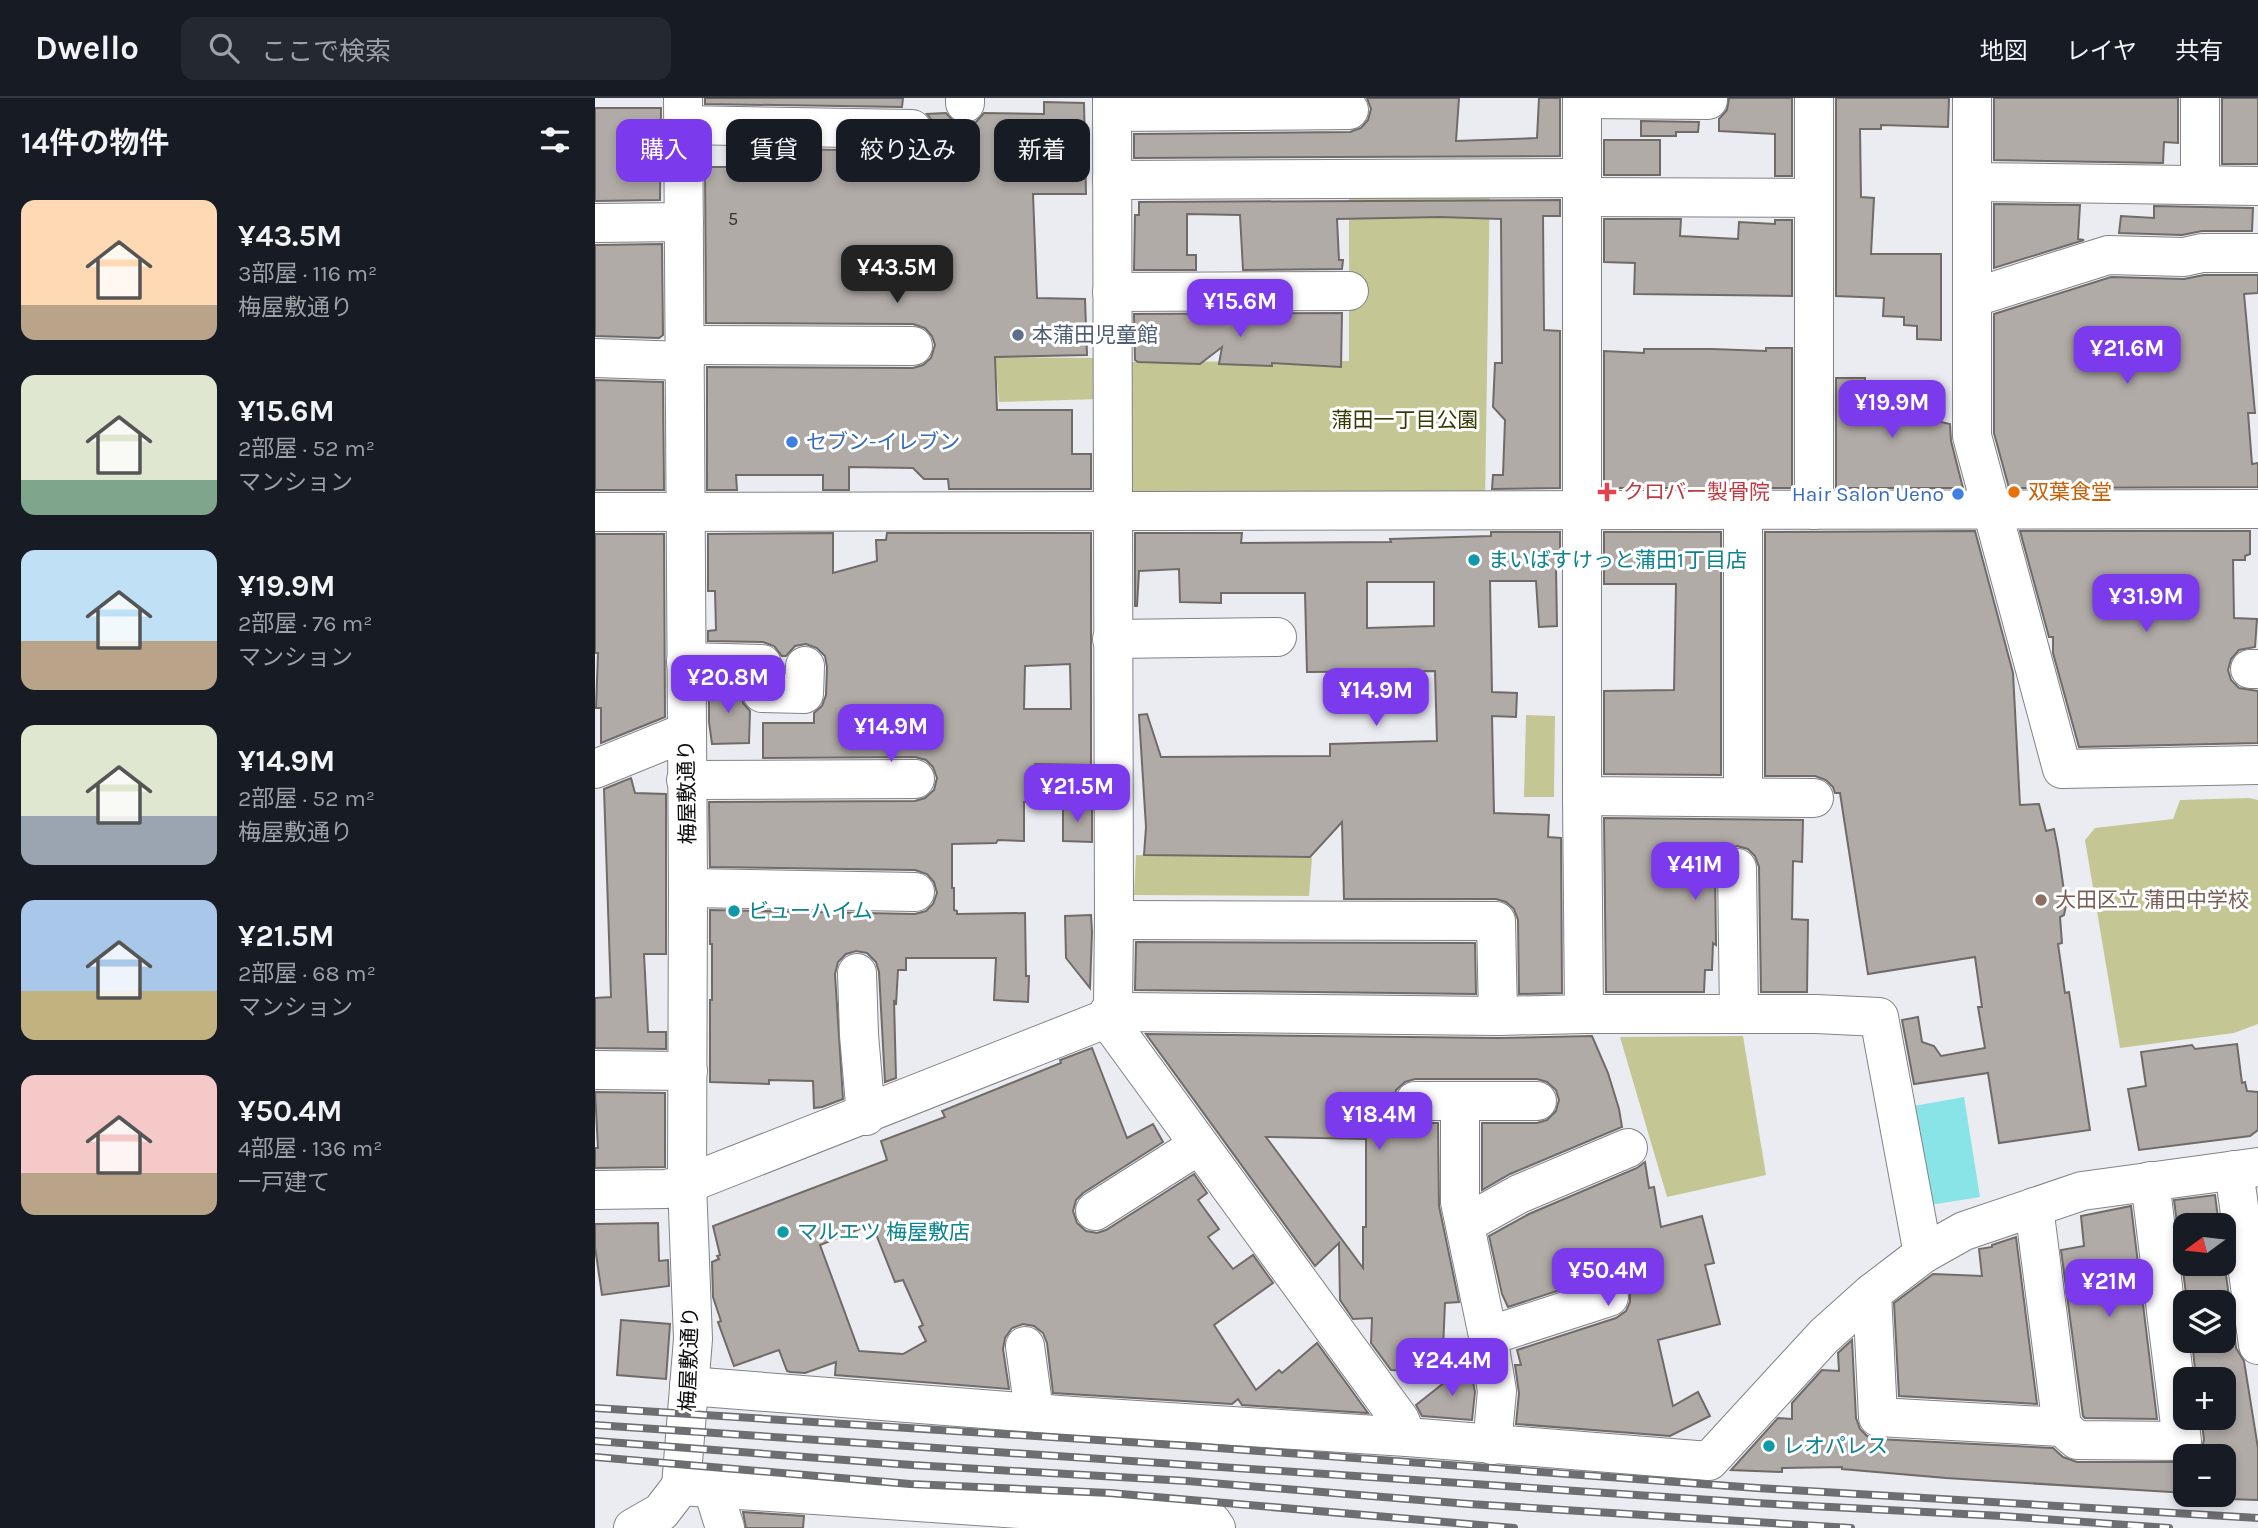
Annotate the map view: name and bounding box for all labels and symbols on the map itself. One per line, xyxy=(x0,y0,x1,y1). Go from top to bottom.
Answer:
house number: 5 xyxy=(728,208,738,230)
pin: ¥43.5M xyxy=(840,246,954,305)
pin: ¥15.6M xyxy=(1183,280,1297,339)
place label: 本蒲田児童館 xyxy=(1032,323,1158,347)
marker: 本蒲田児童館 xyxy=(1010,327,1026,343)
pin: ¥21.6M xyxy=(2070,327,2184,386)
pin: ¥19.9M xyxy=(1835,380,1949,440)
park label: 蒲田一丁目公園 xyxy=(1332,408,1479,432)
place label: セブン-イレブン xyxy=(806,430,960,454)
marker: セブン-イレブン xyxy=(784,434,800,450)
place label: クロバー製骨院 xyxy=(1623,480,1770,504)
place label: 双葉食堂 xyxy=(2028,480,2112,504)
marker: クロバー製骨院 xyxy=(1597,482,1617,502)
place label: Hair Salon Ueno xyxy=(1792,482,1944,506)
marker: 双葉食堂 xyxy=(2006,484,2022,500)
marker: Hair Salon Ueno xyxy=(1950,486,1966,502)
place label: まいばすけっと蒲田1丁目店 xyxy=(1488,548,1747,572)
marker: まいばすけっと蒲田1丁目店 xyxy=(1466,552,1482,568)
pin: ¥31.9M xyxy=(2089,574,2203,634)
pin: ¥20.8M xyxy=(671,656,785,715)
pin: ¥14.9M xyxy=(1319,668,1433,728)
pin: ¥14.9M xyxy=(834,704,948,764)
street label: 梅屋敷通り xyxy=(674,739,700,845)
pin: ¥21.5M xyxy=(1020,764,1134,824)
pin: ¥41M xyxy=(1654,842,1736,902)
place label: 大田区立 蒲田中学校 xyxy=(2055,888,2249,912)
marker: 大田区立 蒲田中学校 xyxy=(2033,892,2049,908)
place label: ビューハイム xyxy=(748,899,873,923)
marker: ビューハイム xyxy=(726,903,742,919)
pin: ¥18.4M xyxy=(1322,1093,1436,1152)
north arrow xyxy=(2173,1213,2237,1276)
place label: マルエツ 梅屋敷店 xyxy=(797,1220,970,1244)
marker: マルエツ 梅屋敷店 xyxy=(775,1224,791,1240)
pin: ¥50.4M xyxy=(1551,1248,1665,1308)
pin: ¥21M xyxy=(2068,1260,2150,1319)
street label: 梅屋敷通り xyxy=(675,1306,703,1412)
pin: ¥24.4M xyxy=(1395,1338,1509,1398)
place label: レオパレス xyxy=(1783,1434,1888,1458)
marker: レオパレス xyxy=(1761,1438,1777,1454)

